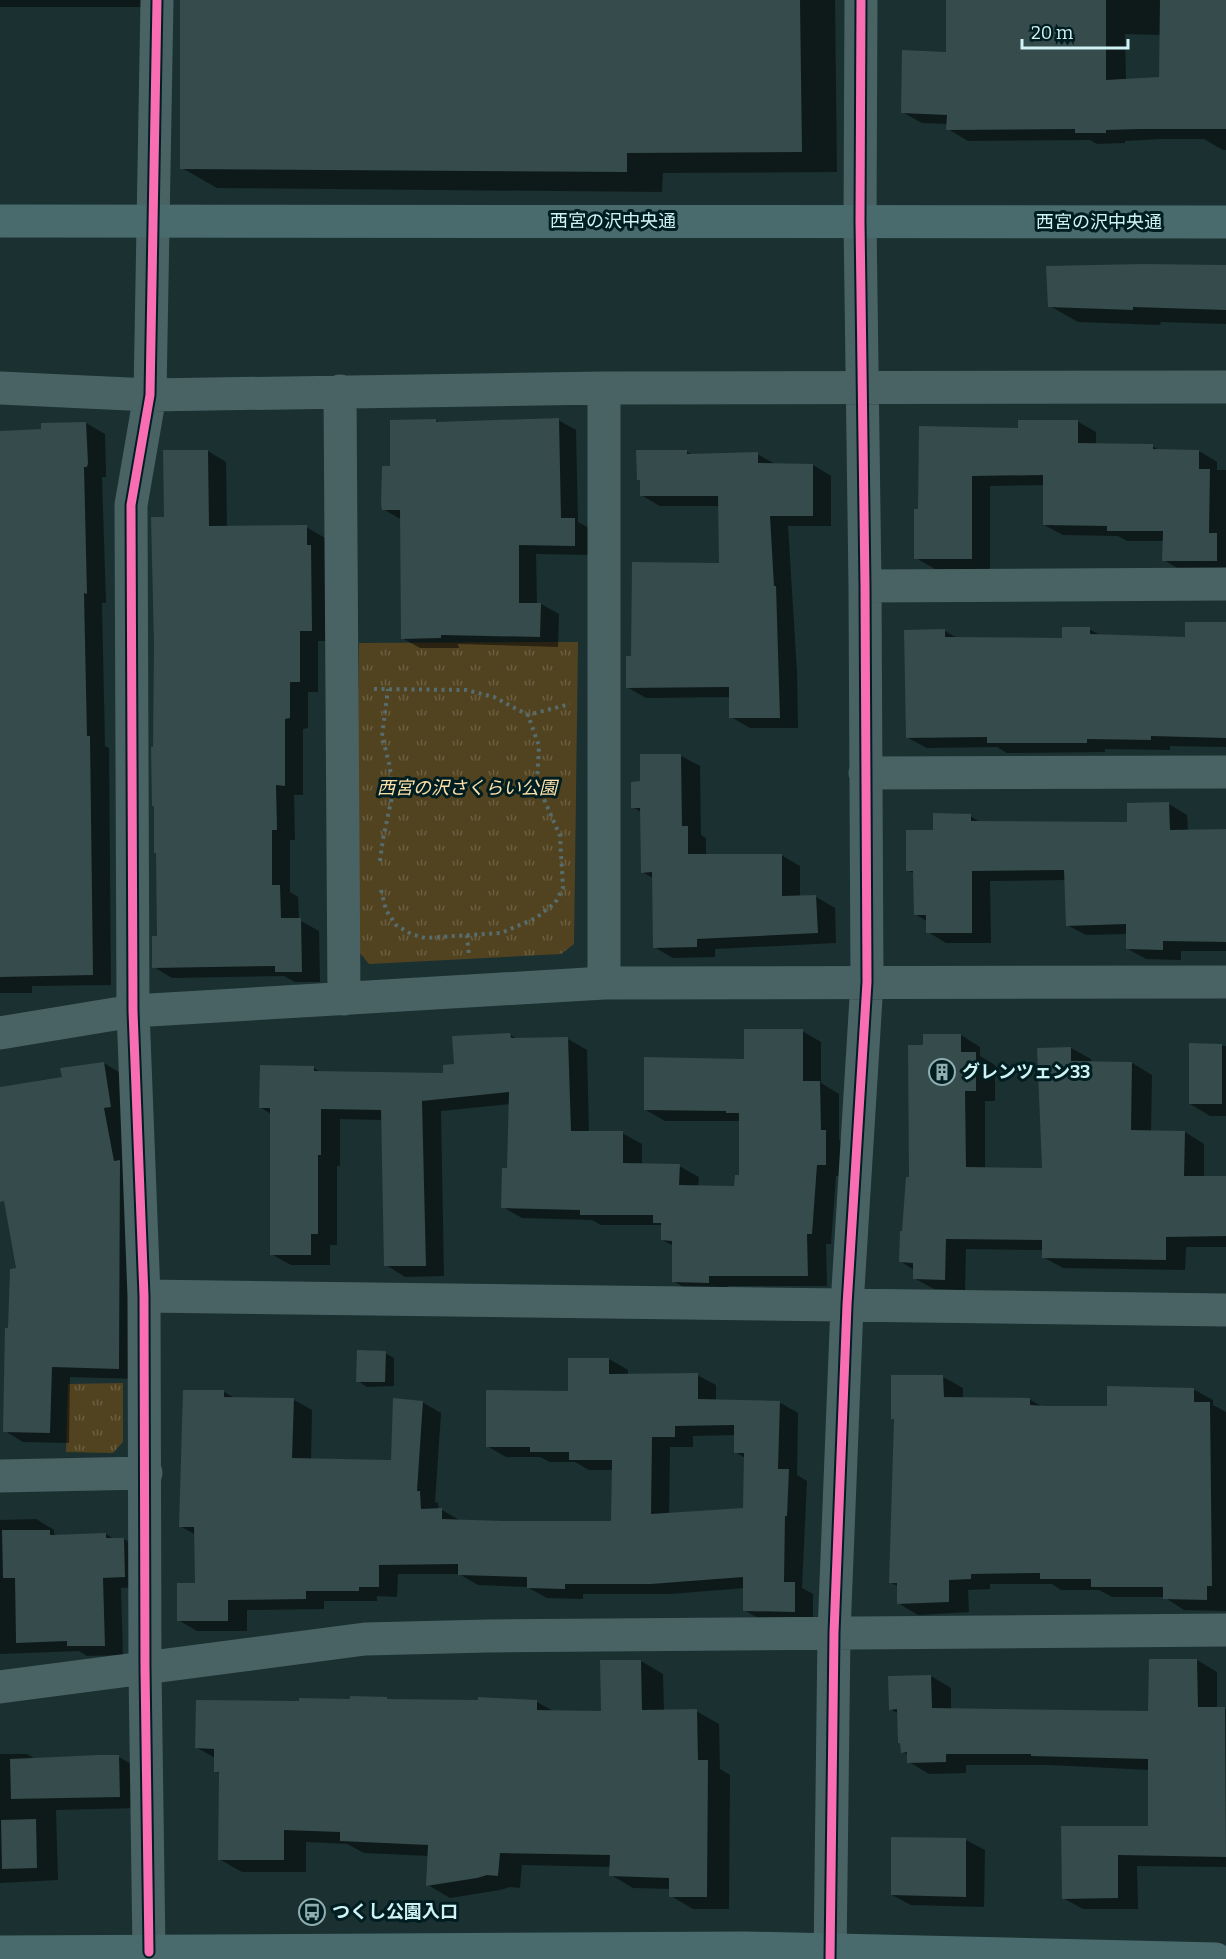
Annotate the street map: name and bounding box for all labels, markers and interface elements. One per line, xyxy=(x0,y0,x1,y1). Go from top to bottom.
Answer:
scale bar xyxy=(1022,12,1128,50)
text: 20 m xyxy=(1031,22,1073,44)
street label: 西宮の沢中央通 xyxy=(550,210,676,232)
street label: 西宮の沢中央通 xyxy=(1036,211,1162,233)
park label: 西宮の沢さくらい公園 xyxy=(377,777,560,799)
building icon: グレンツェン33 xyxy=(927,1057,957,1087)
place label: グレンツェン33 xyxy=(962,1061,1090,1083)
bus stop icon: つくし公園入口 xyxy=(297,1897,327,1927)
place label: つくし公園入口 xyxy=(332,1901,458,1923)

